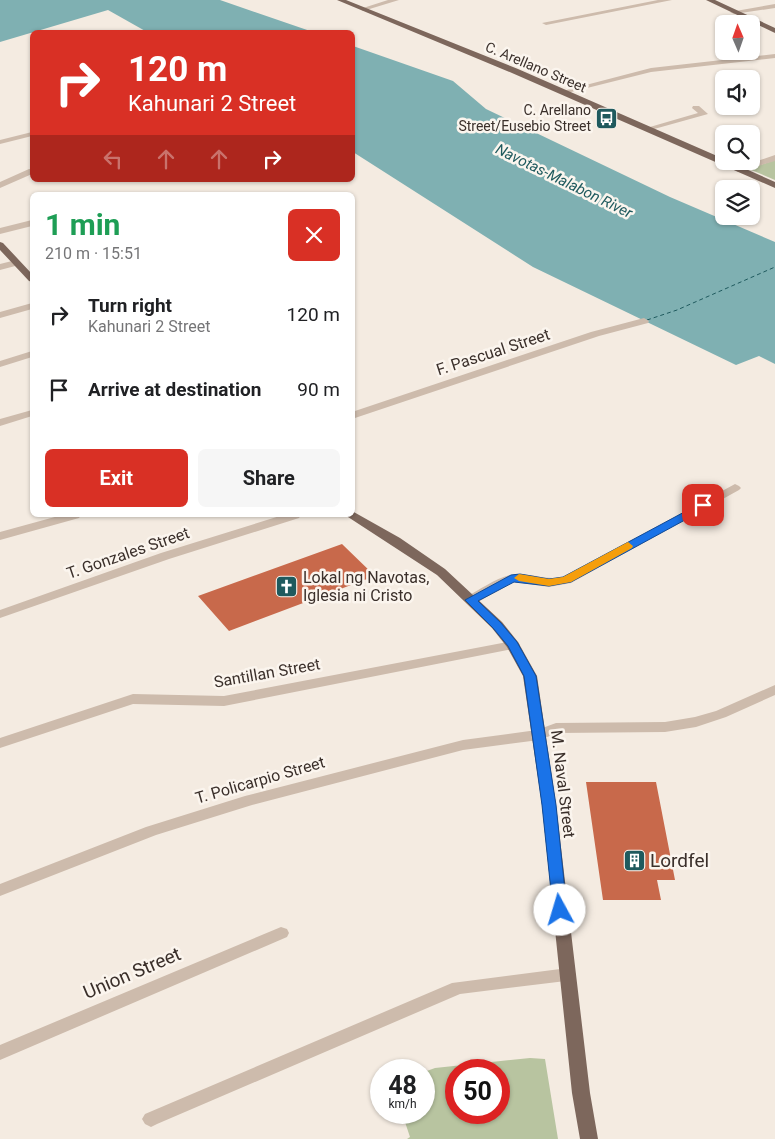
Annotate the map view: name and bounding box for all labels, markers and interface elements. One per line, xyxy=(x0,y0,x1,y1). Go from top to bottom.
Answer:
north arrow xyxy=(715,15,760,60)
map controls xyxy=(715,15,760,225)
street label: C. Arellano Street xyxy=(483,39,589,96)
text: 120 m xyxy=(128,49,227,90)
icon: right xyxy=(45,50,110,115)
button: sound xyxy=(715,70,760,115)
text: Kahunari 2 Street xyxy=(128,91,296,116)
place label: C. Arellano Street/Eusebio Street xyxy=(458,102,591,134)
bus stop icon: C. Arellano Street/Eusebio Street xyxy=(595,106,619,130)
button: search xyxy=(715,125,760,170)
water label: Navotas-Malabon River xyxy=(493,140,636,222)
icon: left xyxy=(99,145,127,173)
icon: ahead xyxy=(152,145,180,173)
icon: ahead xyxy=(205,145,233,173)
icon: right xyxy=(258,145,286,173)
button: layers xyxy=(715,180,760,225)
text: 1 min xyxy=(45,207,120,242)
button: close xyxy=(288,209,340,261)
text: 210 m · 15:51 xyxy=(45,244,142,263)
text: Turn right xyxy=(88,294,172,317)
icon: right xyxy=(45,301,73,329)
text: 120 m xyxy=(287,303,340,326)
text: Kahunari 2 Street xyxy=(88,317,210,336)
street label: F. Pascual Street xyxy=(434,325,552,379)
icon: arrive xyxy=(45,376,73,404)
text: Arrive at destination xyxy=(88,378,261,401)
text: 90 m xyxy=(297,378,340,401)
button: Exit xyxy=(45,449,188,507)
button: Share xyxy=(198,449,340,507)
pin xyxy=(682,484,724,526)
icon: arrive xyxy=(689,491,717,519)
street label: T. Gonzales Street xyxy=(64,523,192,583)
place label: Lokal ng Navotas, Iglesia ni Cristo xyxy=(303,568,429,605)
church icon: Lokal ng Navotas, Iglesia ni Cristo xyxy=(275,574,299,598)
street label: Santillan Street xyxy=(212,654,322,692)
street label: M. Naval Street xyxy=(547,729,579,839)
street label: T. Policarpio Street xyxy=(193,752,327,808)
building icon: Lordfel xyxy=(622,848,646,872)
place label: Lordfel xyxy=(650,849,709,872)
position arrow xyxy=(533,883,585,935)
street label: Union Street xyxy=(80,942,184,1004)
speed limit sign: 50 xyxy=(445,1059,510,1124)
text: 48 xyxy=(388,1071,417,1100)
text: km/h xyxy=(388,1097,417,1111)

